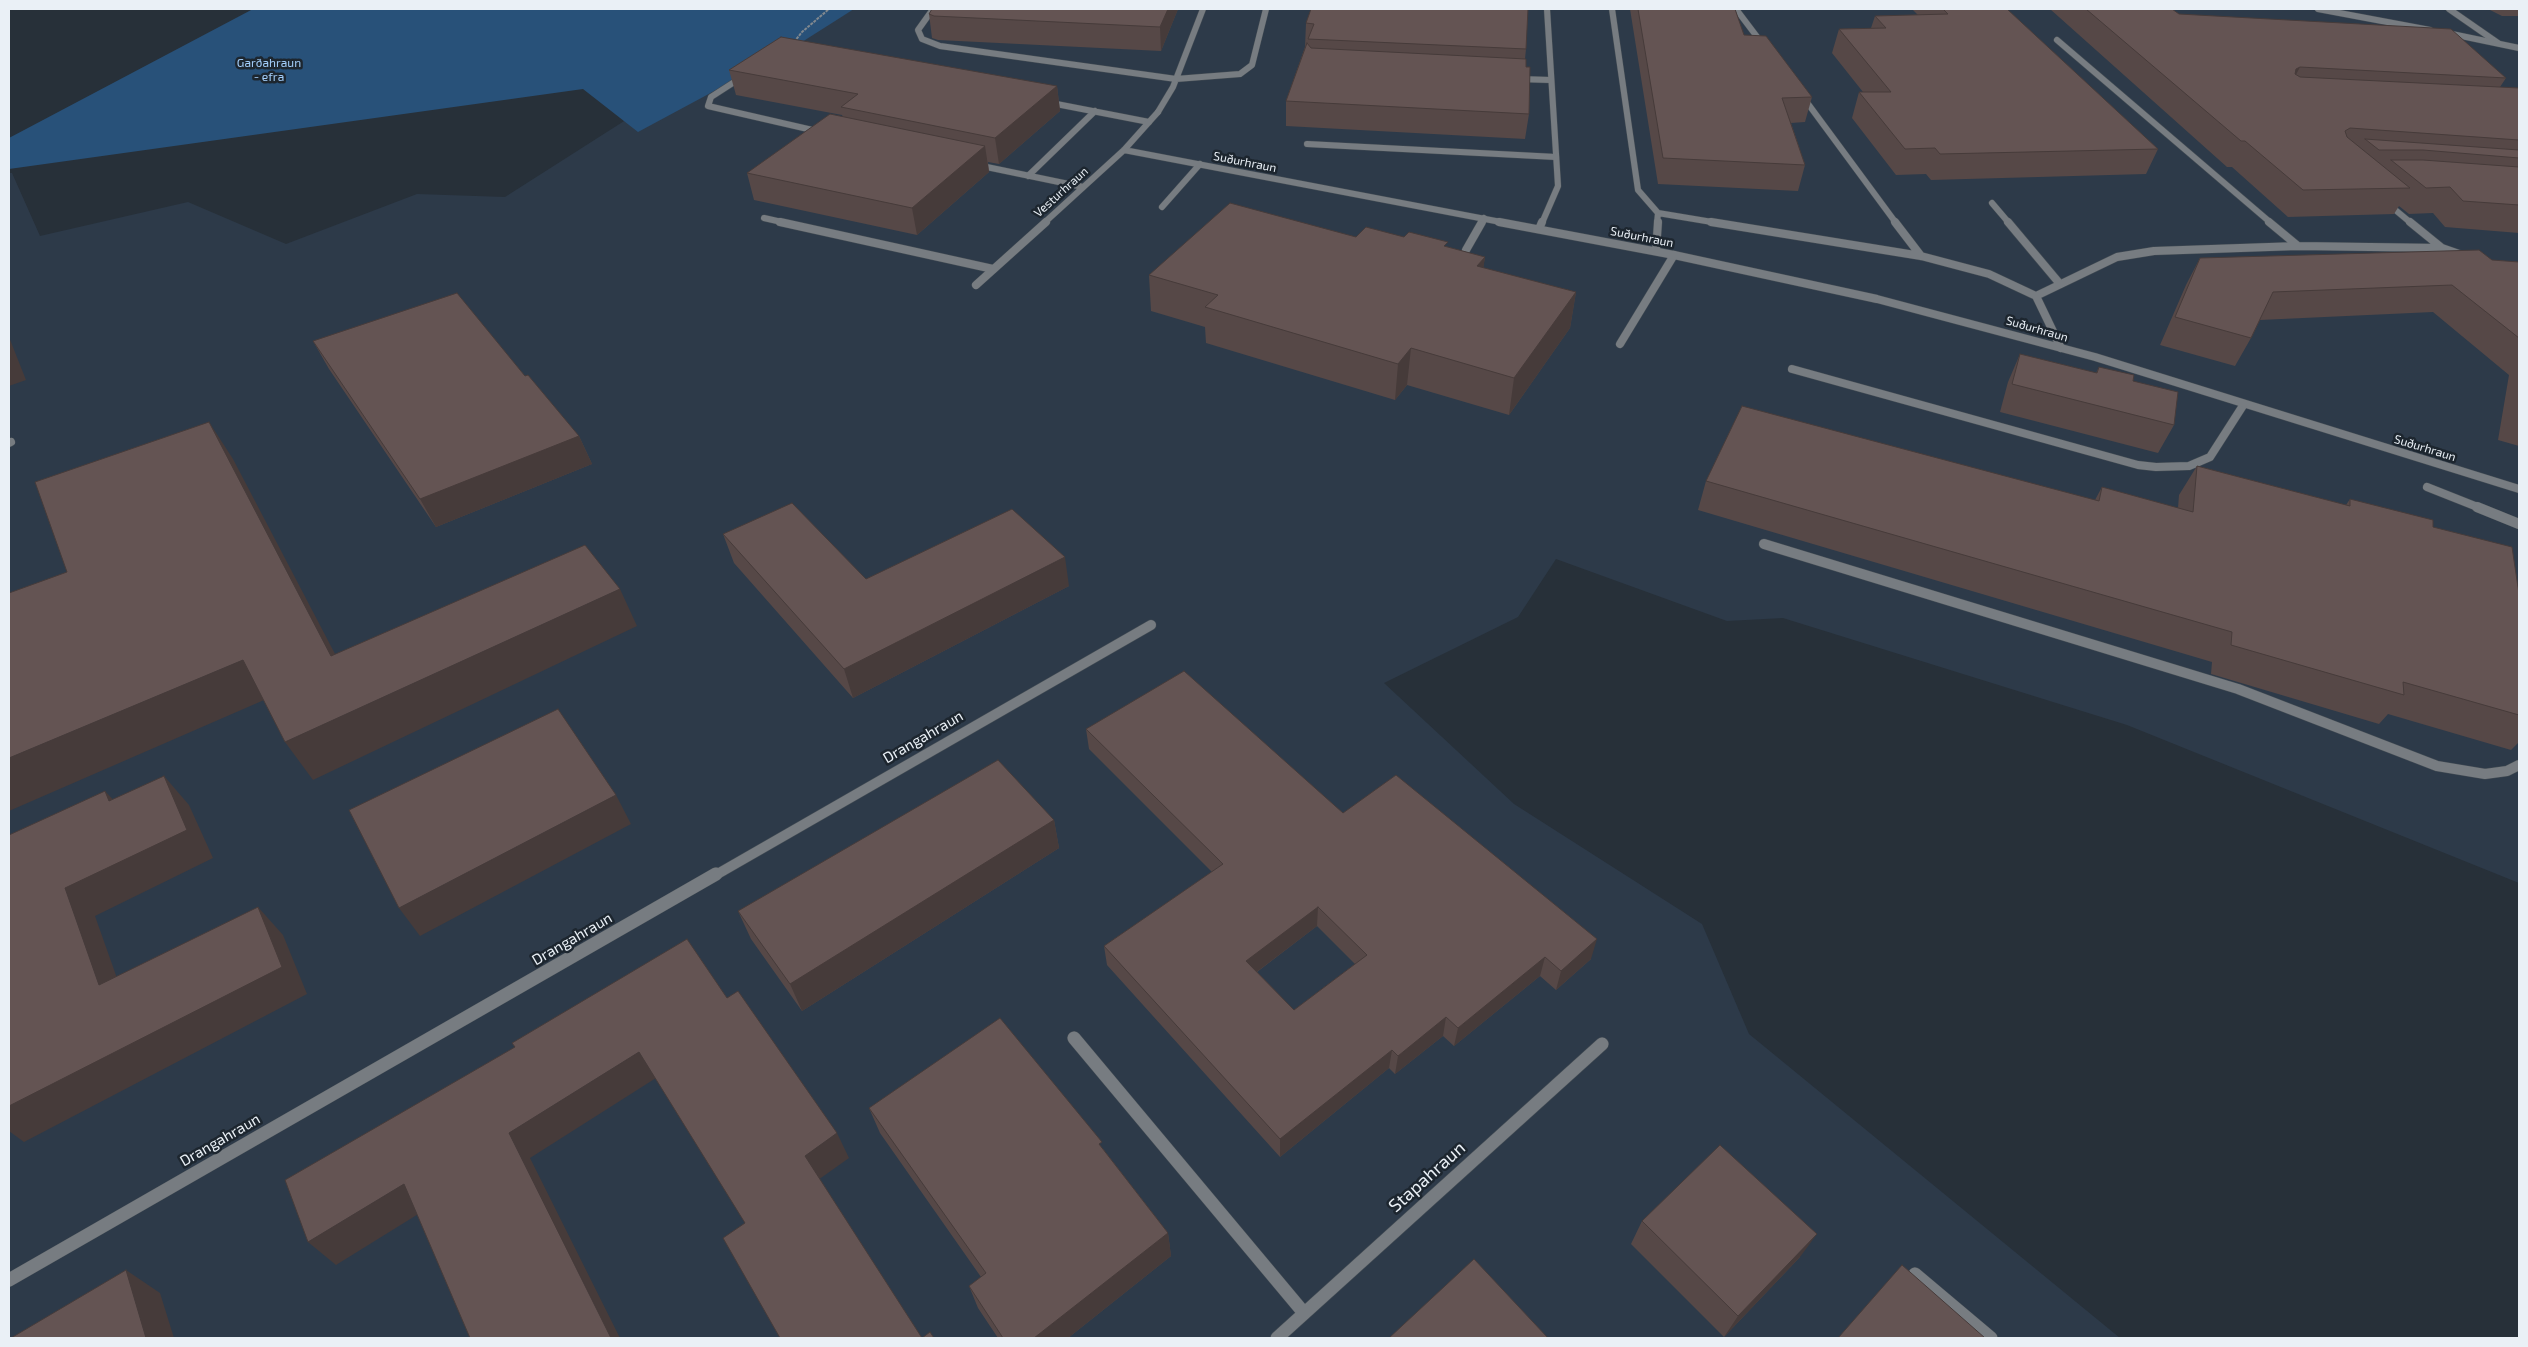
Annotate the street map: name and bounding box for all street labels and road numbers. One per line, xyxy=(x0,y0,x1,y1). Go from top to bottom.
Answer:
street label: Suðurhraun xyxy=(1212,149,1278,175)
street label: Vesturhraun xyxy=(1031,164,1091,220)
street label: Suðurhraun xyxy=(1609,224,1675,250)
street label: Suðurhraun xyxy=(2004,313,2070,345)
street label: Suðurhraun xyxy=(2392,432,2458,464)
street label: Drangahraun xyxy=(880,707,966,767)
street label: Drangahraun xyxy=(529,909,615,969)
street label: Drangahraun xyxy=(177,1110,263,1170)
street label: Stapahraun xyxy=(1384,1137,1470,1217)

